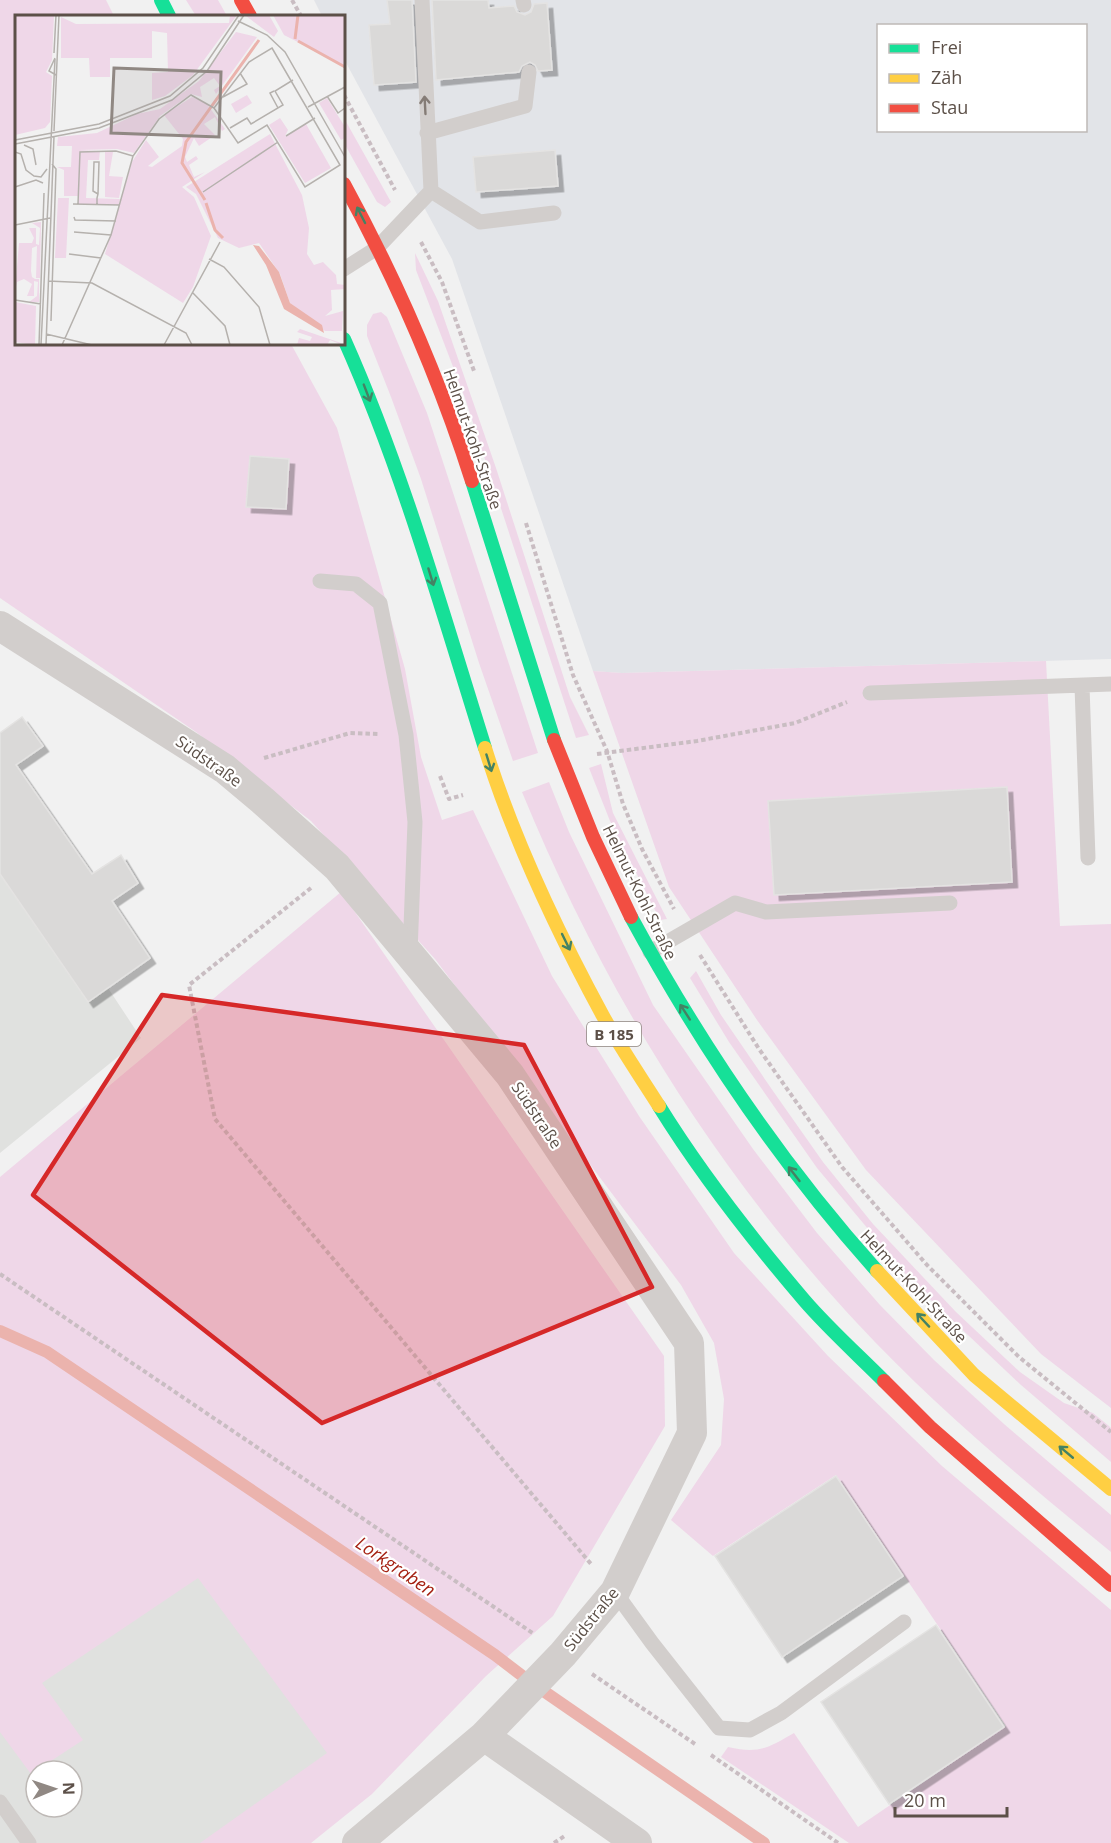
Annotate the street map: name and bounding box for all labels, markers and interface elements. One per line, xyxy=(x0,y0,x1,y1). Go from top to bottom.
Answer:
inset map xyxy=(15,15,345,345)
legend xyxy=(877,24,1087,132)
text: Frei xyxy=(931,35,962,59)
text: Zäh xyxy=(931,65,962,89)
text: Stau xyxy=(931,95,968,119)
one-way arrow xyxy=(420,96,431,116)
one-way arrow xyxy=(355,207,366,225)
street label: Helmut-Kohl-Straße xyxy=(439,366,507,512)
one-way arrow xyxy=(362,383,373,402)
one-way arrow xyxy=(426,567,437,586)
street label: Südstraße xyxy=(172,730,246,792)
one-way arrow xyxy=(484,753,495,772)
street label: Helmut-Kohl-Straße xyxy=(598,821,682,963)
one-way arrow xyxy=(561,933,573,951)
one-way arrow xyxy=(679,1004,691,1021)
road number: B 185 xyxy=(587,1022,641,1046)
street label: Südstraße xyxy=(507,1077,567,1153)
one-way arrow xyxy=(788,1166,801,1182)
street label: Helmut-Kohl-Straße xyxy=(856,1225,972,1347)
one-way arrow xyxy=(915,1313,930,1328)
one-way arrow xyxy=(1059,1445,1074,1459)
water label: Lorkgraben xyxy=(352,1531,440,1601)
street label: Südstraße xyxy=(559,1583,623,1655)
north arrow xyxy=(24,1759,84,1819)
scale bar xyxy=(895,1780,1008,1818)
text: N xyxy=(58,1782,80,1795)
text: 20 m xyxy=(904,1788,946,1812)

